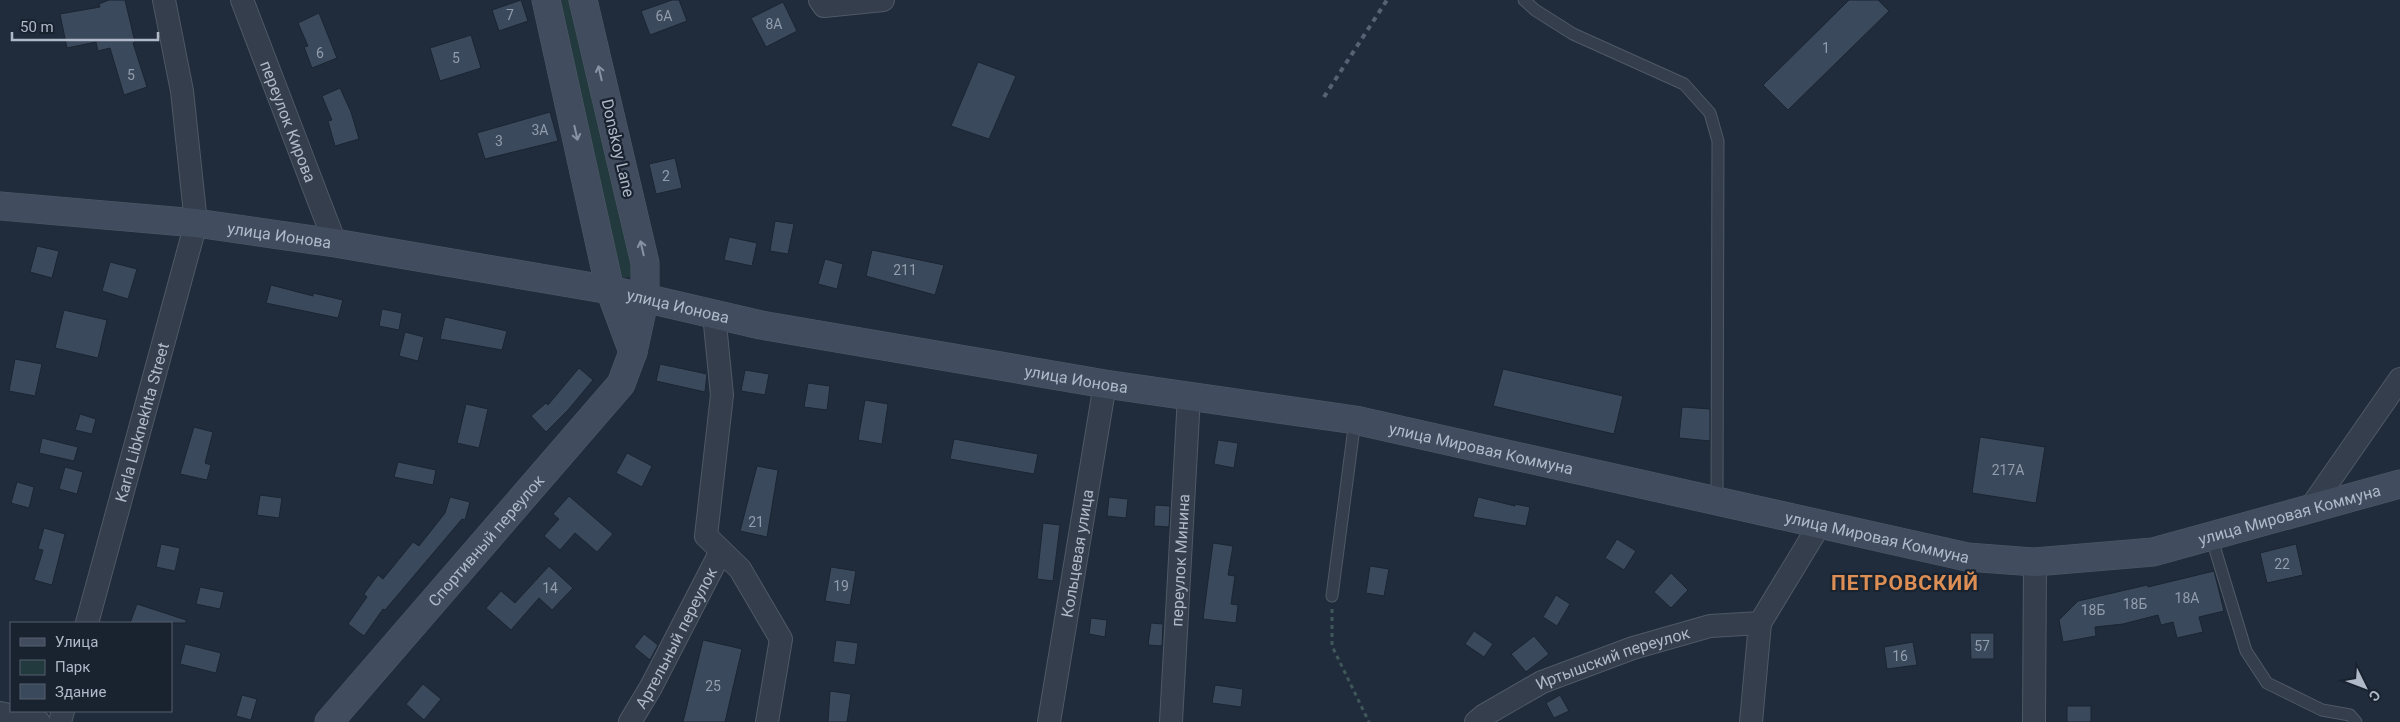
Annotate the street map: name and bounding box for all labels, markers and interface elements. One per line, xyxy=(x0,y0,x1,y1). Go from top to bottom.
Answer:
house number: 7 xyxy=(506,7,514,23)
house number: 6А xyxy=(655,8,673,24)
scale bar xyxy=(12,10,159,42)
house number: 8А xyxy=(765,16,783,32)
text: 50 m xyxy=(20,18,54,36)
house number: 1 xyxy=(1822,40,1830,56)
house number: 6 xyxy=(316,45,324,61)
house number: 5 xyxy=(452,50,460,66)
street label: переулок Кирова xyxy=(257,58,320,185)
one-way arrow xyxy=(595,66,604,82)
house number: 5 xyxy=(127,67,135,83)
street label: Donskoy Lane xyxy=(597,97,639,199)
house number: 3А xyxy=(531,122,549,138)
one-way arrow xyxy=(572,124,581,140)
house number: 3 xyxy=(495,133,503,149)
house number: 2 xyxy=(662,168,670,184)
street label: улица Ионова xyxy=(226,218,333,252)
one-way arrow xyxy=(637,241,646,257)
house number: 211 xyxy=(893,262,917,278)
street label: улица Ионова xyxy=(625,285,731,327)
street label: Karla Libknekhta Street xyxy=(111,340,173,504)
street label: улица Ионова xyxy=(1023,361,1129,397)
street label: улица Мировая Коммуна xyxy=(1387,418,1575,478)
house number: 217А xyxy=(1992,462,2024,478)
street label: Спортивный переулок xyxy=(424,471,548,610)
street label: улица Мировая Коммуна xyxy=(2196,480,2383,549)
street label: Кольцевая улица xyxy=(1057,488,1097,619)
street label: переулок Минина xyxy=(1167,493,1193,627)
street label: улица Мировая Коммуна xyxy=(1783,507,1971,567)
house number: 21 xyxy=(748,514,764,530)
house number: 22 xyxy=(2274,556,2290,572)
street label: Артельный переулок xyxy=(631,564,721,712)
district label: ПЕТРОВСКИЙ xyxy=(1831,571,1979,595)
house number: 19 xyxy=(833,578,849,594)
house number: 14 xyxy=(542,580,558,596)
house number: 18А xyxy=(2175,590,2199,606)
house number: 18Б xyxy=(2123,596,2147,612)
house number: 18Б xyxy=(2081,602,2105,618)
legend xyxy=(10,622,172,712)
street label: Иртышский переулок xyxy=(1532,623,1692,693)
text: Улица xyxy=(55,633,98,651)
house number: 57 xyxy=(1974,638,1990,654)
house number: 16 xyxy=(1892,648,1908,664)
text: Парк xyxy=(55,658,90,676)
north arrow xyxy=(2340,662,2390,712)
house number: 25 xyxy=(705,678,721,694)
text: Здание xyxy=(55,683,106,701)
text: С xyxy=(2366,687,2384,704)

